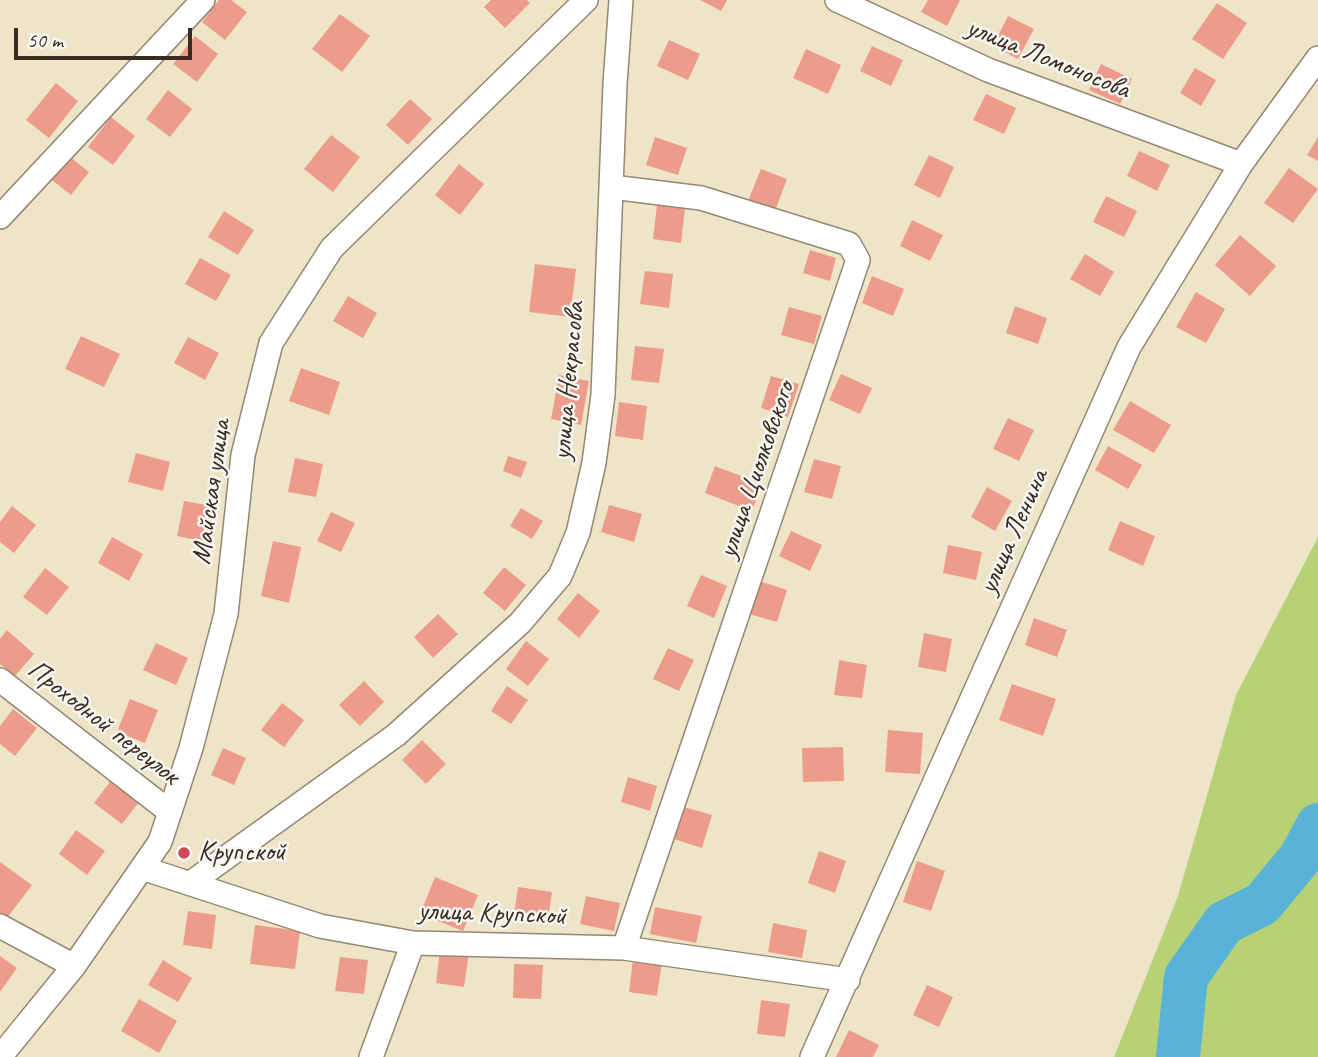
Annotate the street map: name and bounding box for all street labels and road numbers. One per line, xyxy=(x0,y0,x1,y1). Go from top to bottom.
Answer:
street label: улица Ломоносова xyxy=(961,11,1135,107)
street label: улица Некрасова xyxy=(545,301,593,461)
street label: улица Циолковского xyxy=(711,377,803,563)
street label: Майская улица xyxy=(185,418,239,566)
street label: улица Ленина xyxy=(972,465,1056,599)
street label: Проходной переулок xyxy=(20,653,186,793)
street label: улица Крупской xyxy=(417,895,567,933)

